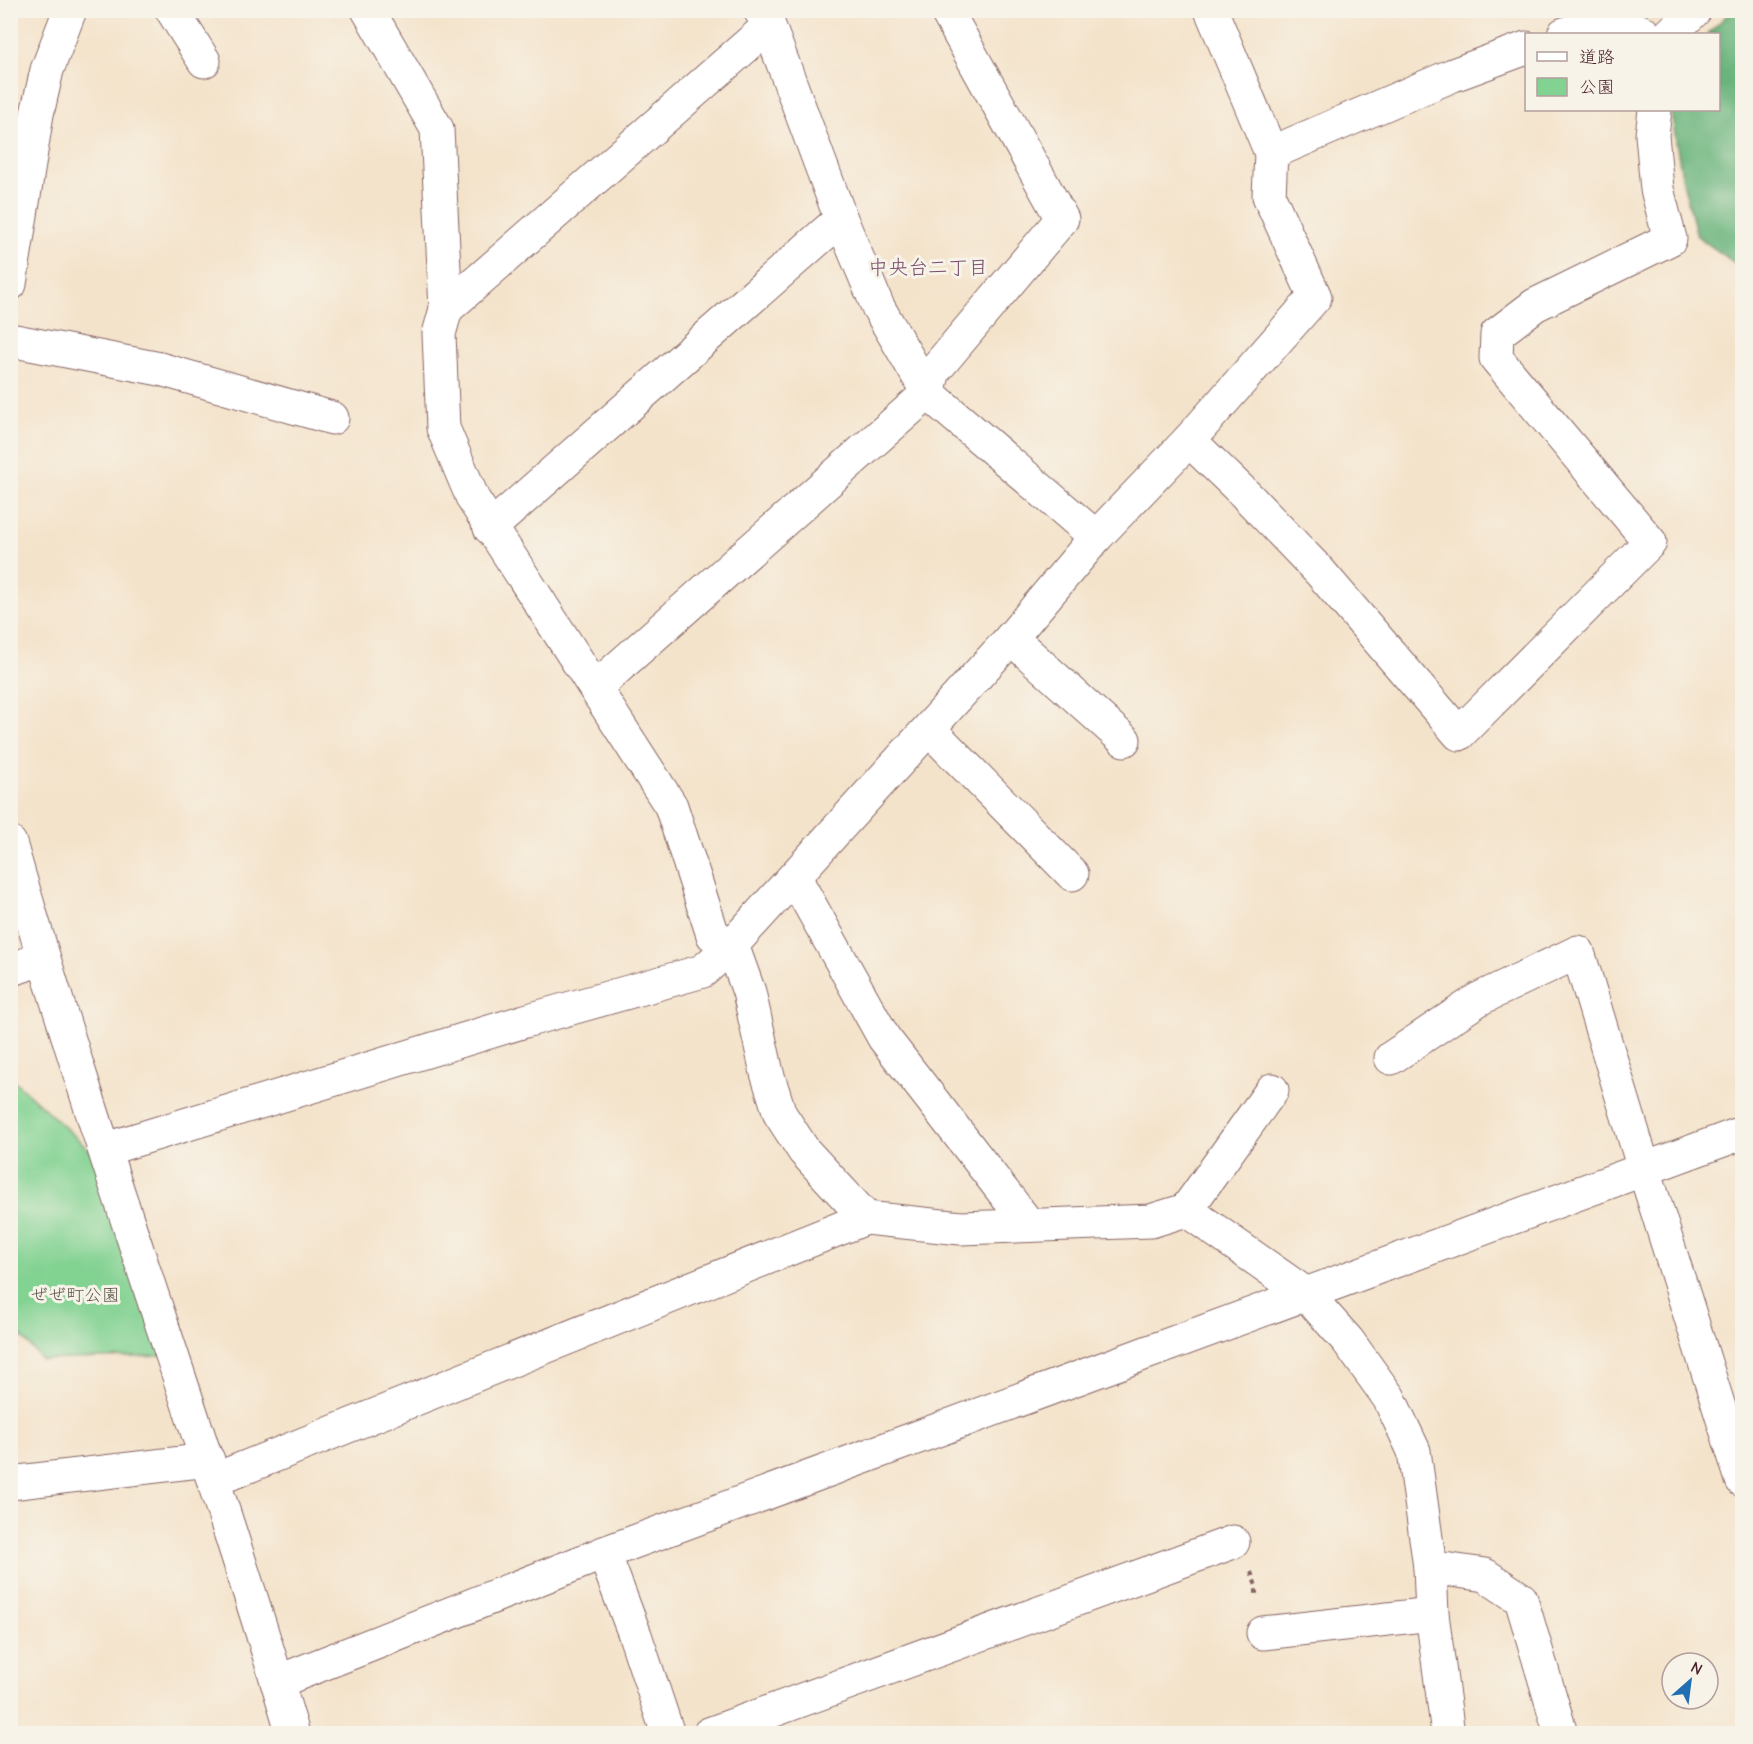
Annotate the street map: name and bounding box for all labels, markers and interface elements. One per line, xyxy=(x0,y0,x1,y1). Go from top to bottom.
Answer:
legend xyxy=(1525,33,1720,111)
text: 道路 xyxy=(1579,47,1615,68)
text: 公園 xyxy=(1579,77,1615,98)
district label: 中央台二丁目 xyxy=(868,256,988,279)
park label: ぜぜ町公園 xyxy=(30,1285,120,1306)
north arrow xyxy=(1660,1651,1720,1711)
text: N xyxy=(1688,1658,1705,1679)

